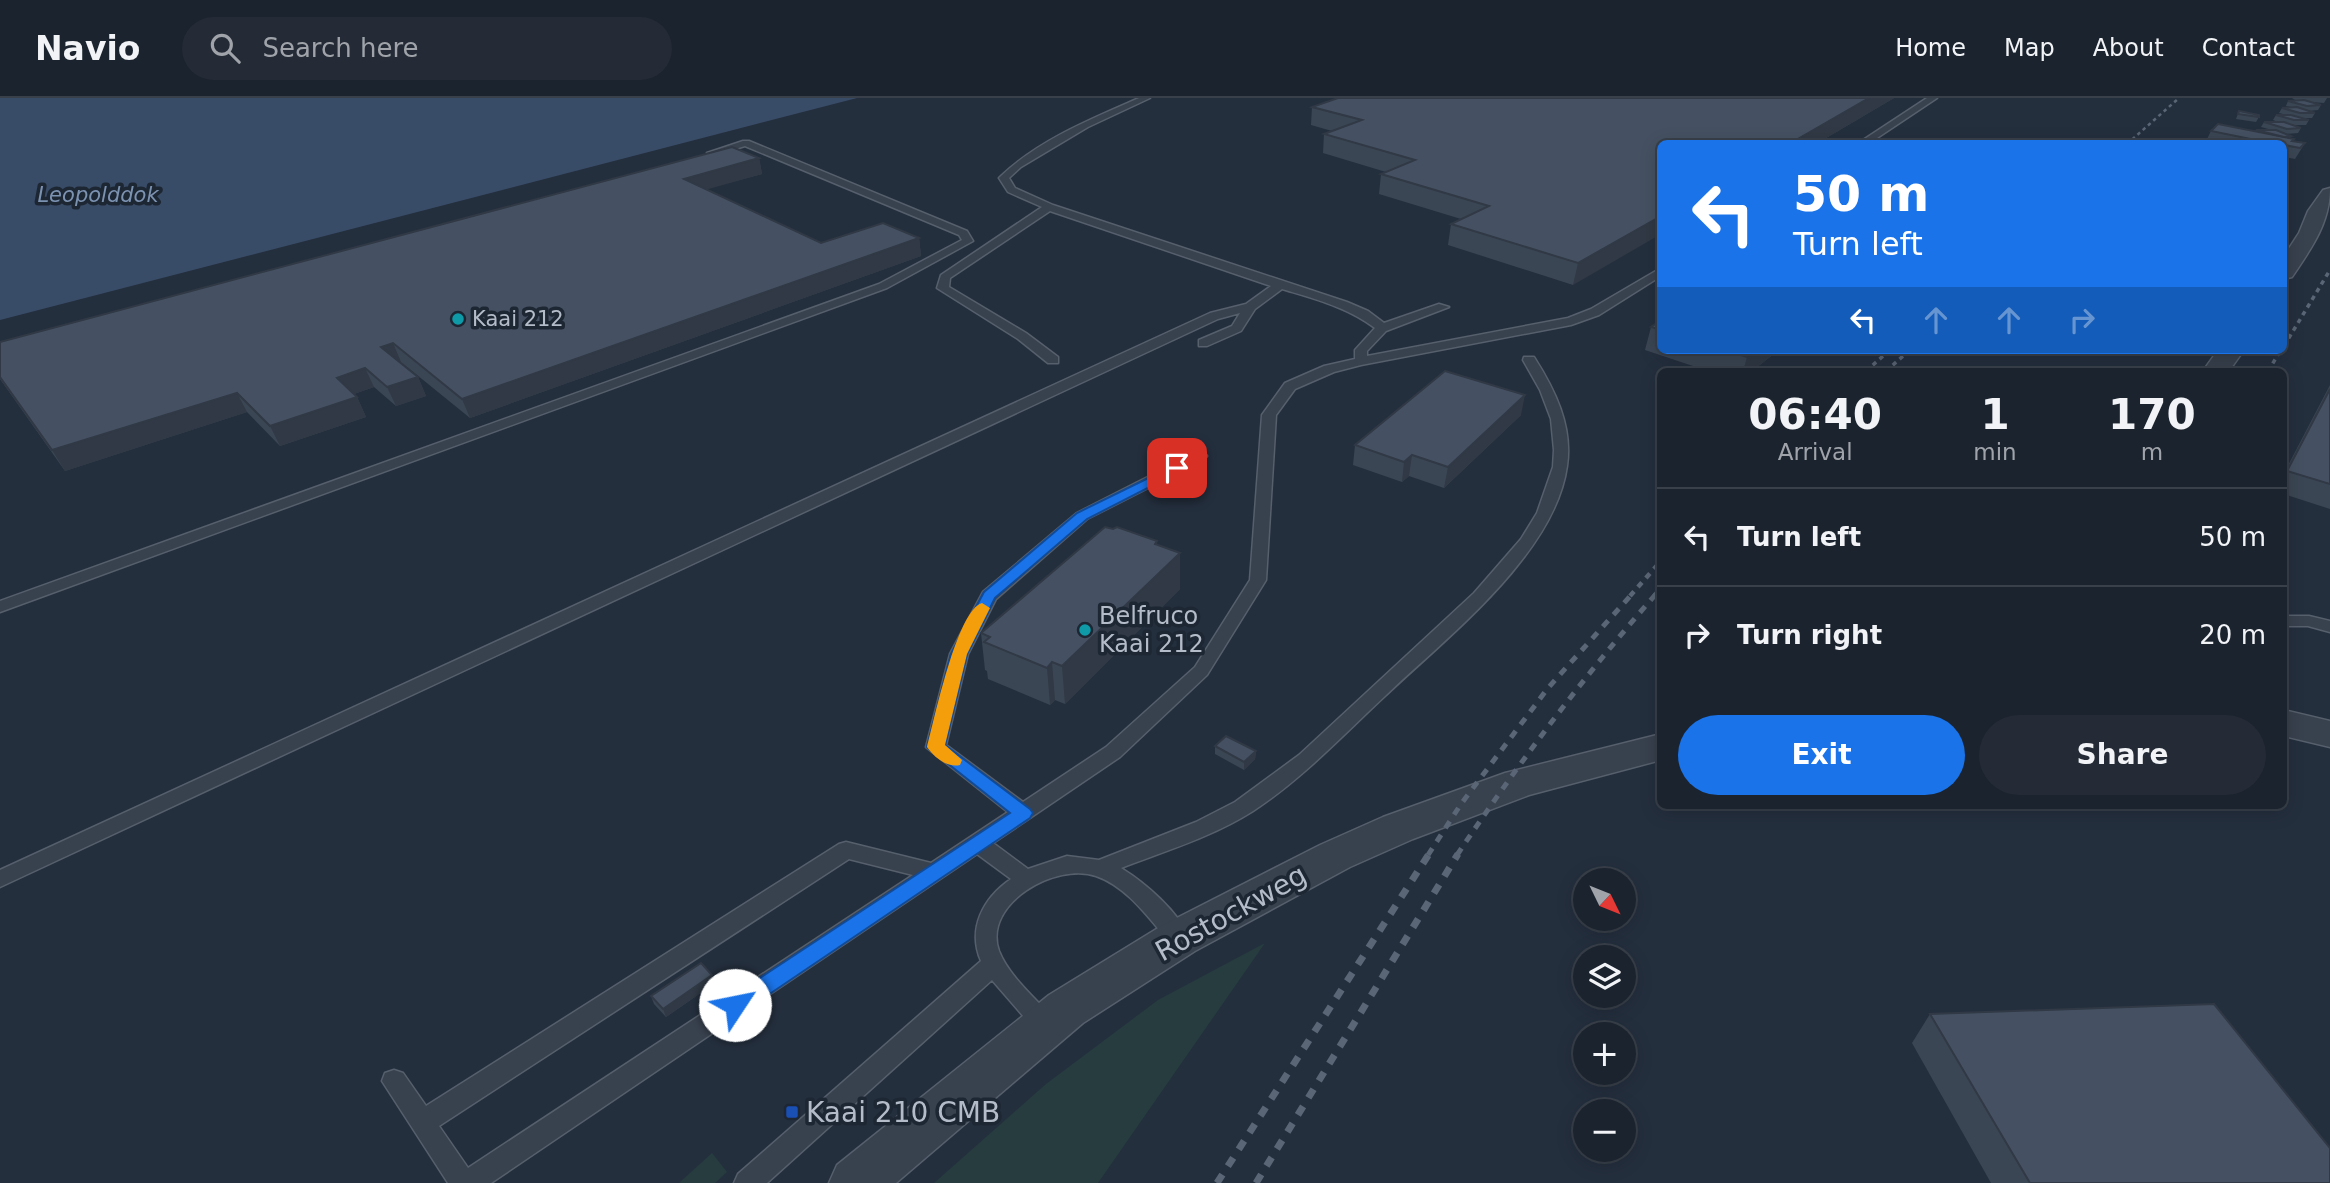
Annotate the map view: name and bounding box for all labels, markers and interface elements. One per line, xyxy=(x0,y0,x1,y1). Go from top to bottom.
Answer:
search box xyxy=(182,17,672,80)
text: Navio xyxy=(35,29,140,68)
icon: search xyxy=(206,29,244,67)
text: Search here xyxy=(262,33,419,63)
text: Home xyxy=(1895,34,1966,62)
text: Map xyxy=(2004,34,2055,62)
text: About xyxy=(2093,34,2164,62)
text: Contact xyxy=(2202,34,2295,62)
text: 50 m xyxy=(1793,166,1929,223)
icon: left xyxy=(1678,168,1769,259)
water label: Leopolddok xyxy=(37,183,159,207)
text: Turn left xyxy=(1793,225,1923,263)
icon: left xyxy=(1844,301,1882,339)
icon: ahead xyxy=(1917,301,1955,339)
icon: ahead xyxy=(1990,301,2028,339)
icon: right xyxy=(2063,301,2101,339)
place label: Kaai 212 xyxy=(472,307,564,331)
marker: Kaai 212 xyxy=(450,311,466,327)
text: 06:40 xyxy=(1748,390,1882,439)
text: 1 xyxy=(1980,390,2010,439)
text: 170 xyxy=(2108,390,2196,439)
pin xyxy=(1147,438,1207,498)
text: Arrival xyxy=(1778,439,1853,465)
text: min xyxy=(1973,439,2017,465)
text: m xyxy=(2141,439,2163,465)
icon: arrive xyxy=(1158,449,1196,487)
icon: left xyxy=(1678,518,1716,556)
text: Turn left xyxy=(1737,522,1861,552)
text: 50 m xyxy=(2199,522,2266,552)
place label: Belfruco Kaai 212 xyxy=(1099,602,1204,658)
icon: right xyxy=(1678,616,1716,654)
text: Turn right xyxy=(1737,620,1882,650)
text: 20 m xyxy=(2199,620,2266,650)
marker: Belfruco Kaai 212 xyxy=(1077,622,1093,638)
button: Exit xyxy=(1678,715,1965,795)
button: Share xyxy=(1979,715,2266,795)
street label: Rostockweg xyxy=(1150,858,1312,968)
north arrow xyxy=(1573,868,1636,931)
map controls xyxy=(1573,868,1636,1162)
button: layers xyxy=(1573,945,1636,1008)
position arrow xyxy=(698,968,772,1042)
button: + xyxy=(1573,1022,1636,1085)
place label: Kaai 210 CMB xyxy=(806,1096,1000,1129)
button: − xyxy=(1573,1099,1636,1162)
marker: Kaai 210 CMB xyxy=(784,1104,800,1120)

